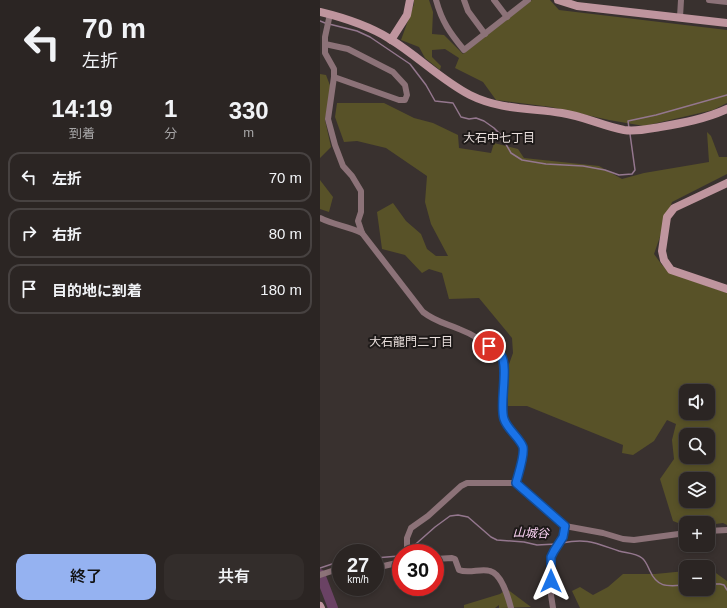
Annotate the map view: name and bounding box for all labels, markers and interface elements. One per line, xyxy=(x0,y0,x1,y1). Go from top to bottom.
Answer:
text: 70 m xyxy=(82,13,146,44)
icon: left xyxy=(16,16,68,68)
text: 左折 xyxy=(82,51,118,71)
text: 14:19 xyxy=(51,95,113,122)
text: 1 xyxy=(164,95,177,122)
text: 330 xyxy=(229,97,269,124)
text: m xyxy=(243,125,254,140)
text: 到着 xyxy=(69,126,95,141)
text: 分 xyxy=(164,126,177,141)
district label: 大石中七丁目 xyxy=(463,131,535,145)
icon: left xyxy=(18,166,40,188)
text: 70 m xyxy=(269,169,302,186)
text: 左折 xyxy=(52,170,82,187)
icon: right xyxy=(18,222,40,244)
text: 80 m xyxy=(269,225,302,242)
text: 右折 xyxy=(52,226,82,243)
icon: arrive xyxy=(18,278,40,300)
text: 180 m xyxy=(260,281,302,298)
text: 目的地に到着 xyxy=(52,282,142,299)
pin xyxy=(472,329,506,363)
district label: 大石龍門二丁目 xyxy=(369,335,453,349)
icon: arrive xyxy=(478,335,500,357)
map controls xyxy=(679,384,715,596)
button: sound xyxy=(679,384,715,420)
button: search xyxy=(679,428,715,464)
button: layers xyxy=(679,472,715,508)
button: + xyxy=(679,516,715,552)
water label: 山城谷 xyxy=(513,525,550,541)
speed limit sign: 30 xyxy=(392,544,444,596)
button: 終了 xyxy=(16,554,156,600)
button: 共有 xyxy=(164,554,304,600)
text: 27 xyxy=(347,554,369,576)
position arrow xyxy=(530,560,572,602)
button: − xyxy=(679,560,715,596)
text: km/h xyxy=(347,574,369,585)

